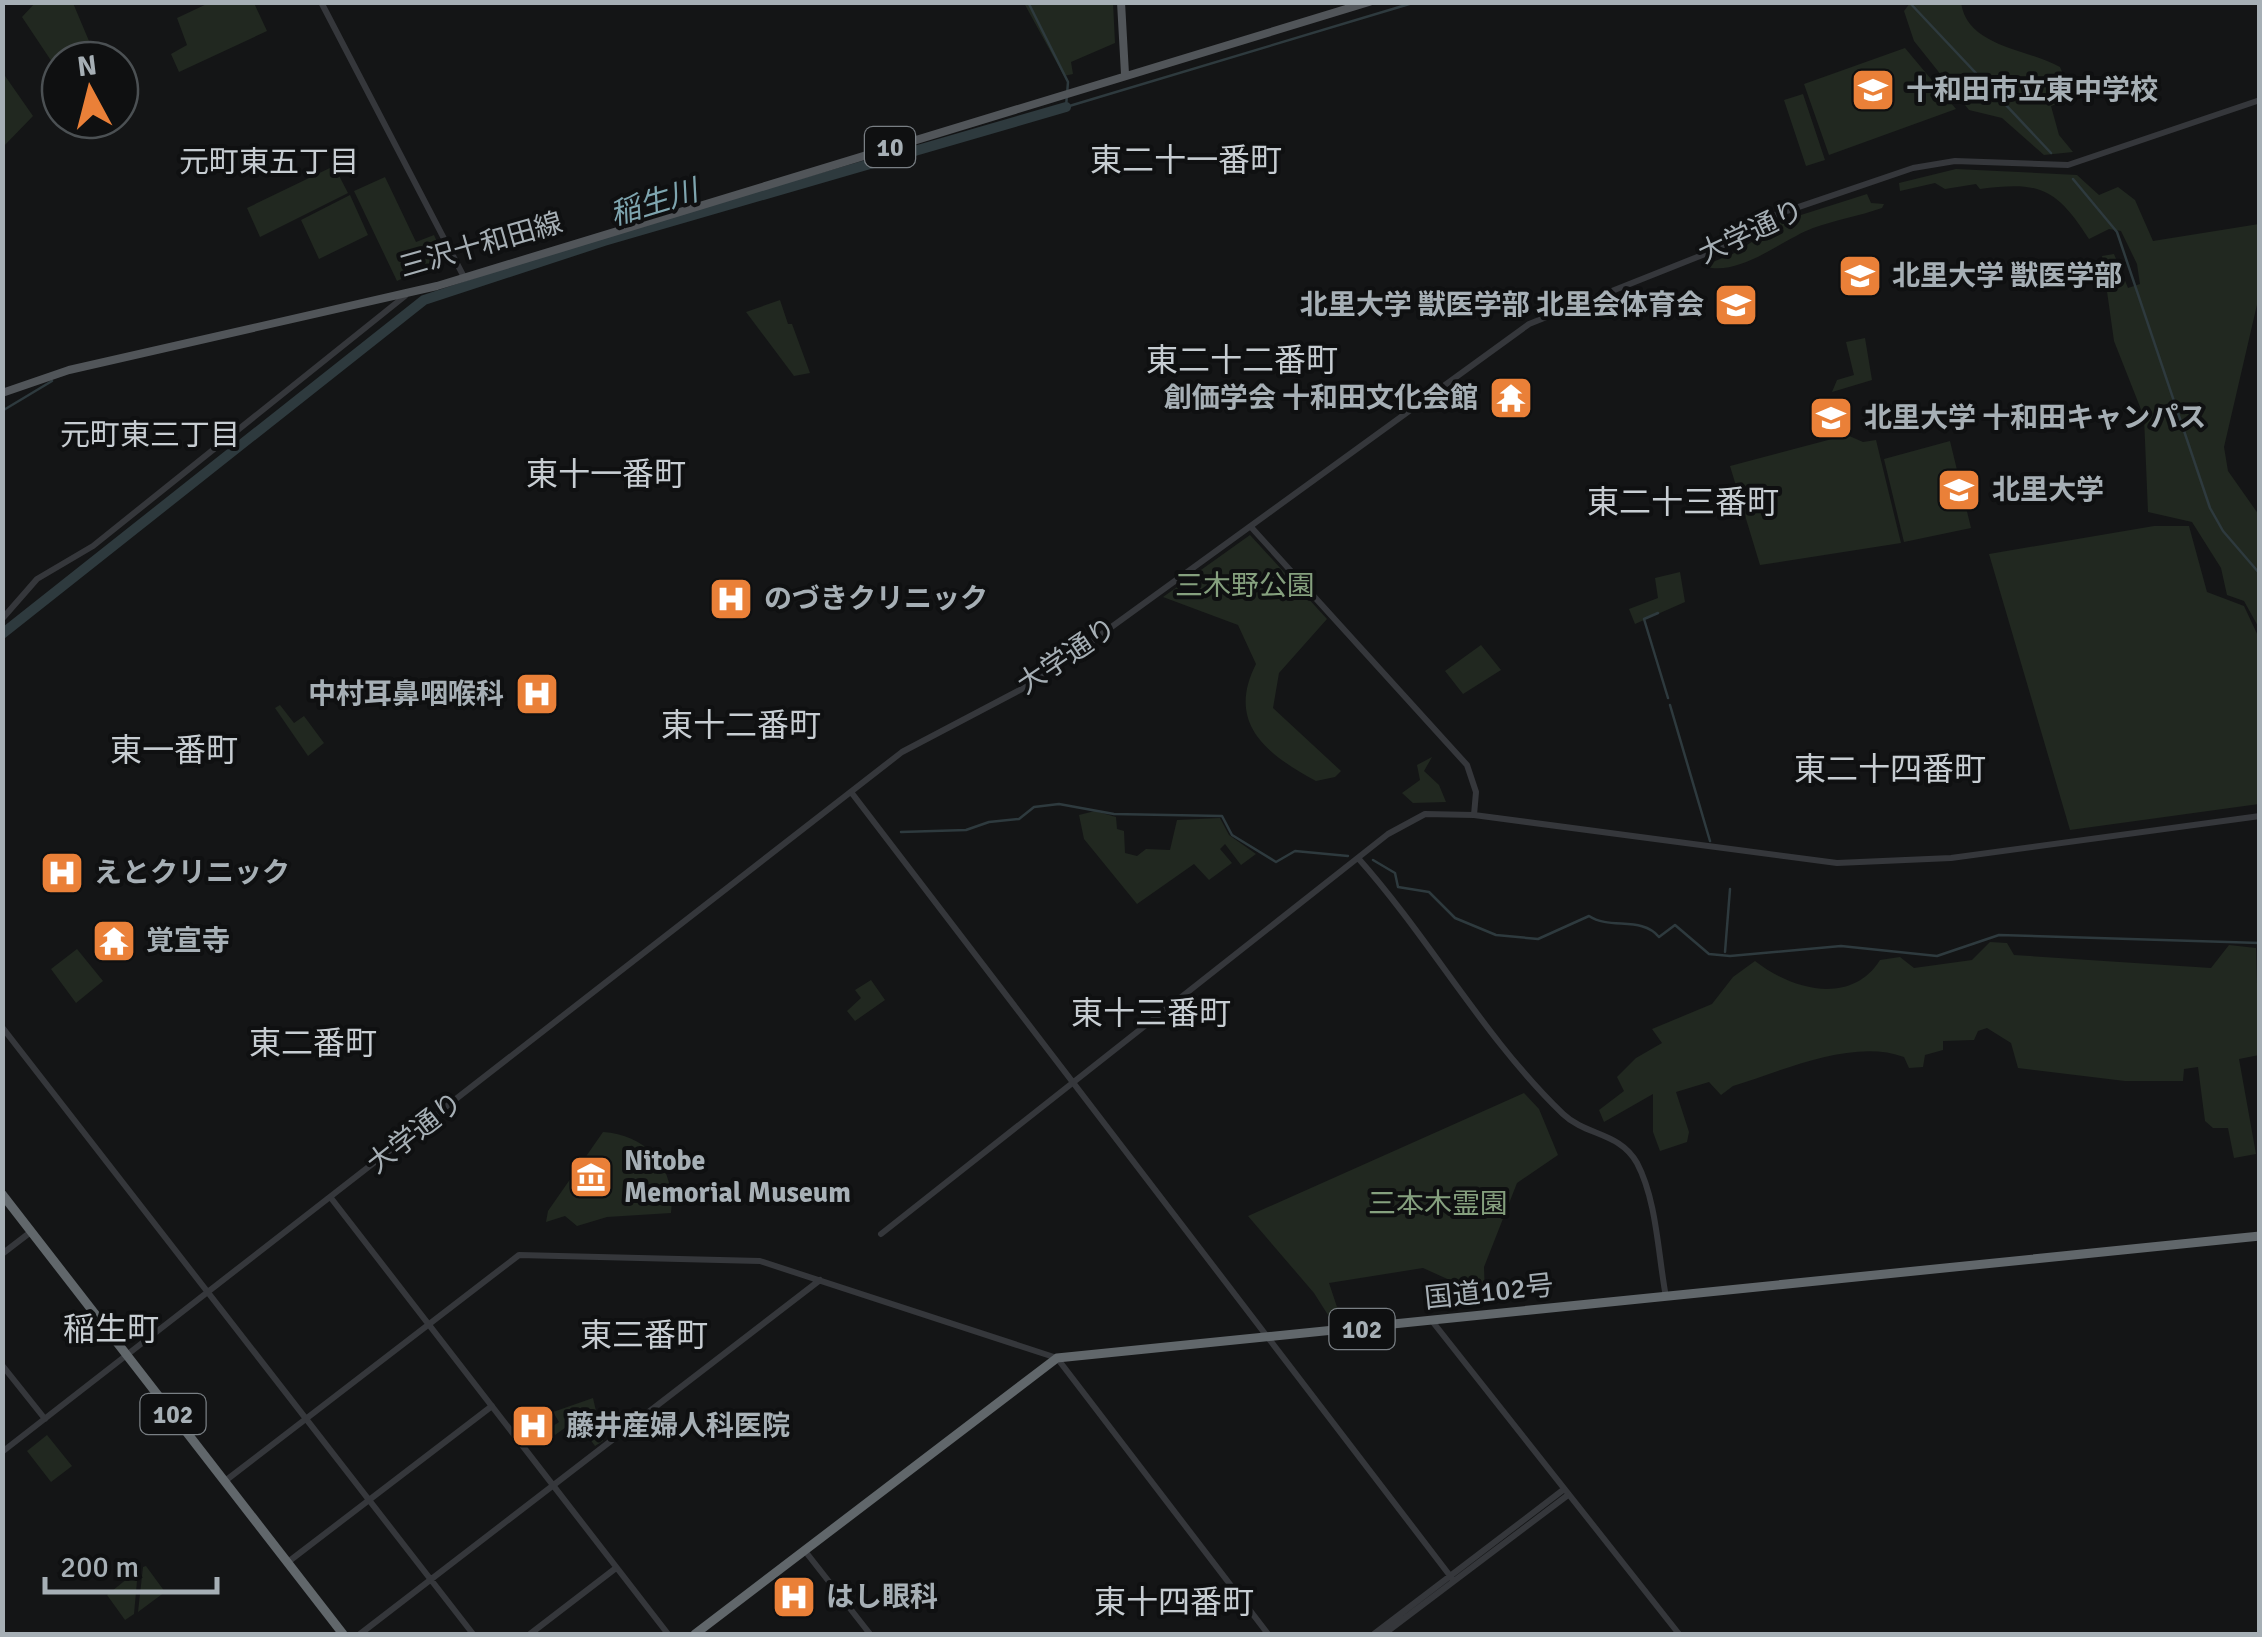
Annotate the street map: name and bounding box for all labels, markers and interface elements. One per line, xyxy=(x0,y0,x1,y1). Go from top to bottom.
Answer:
north arrow xyxy=(40,40,140,140)
text: N xyxy=(75,48,99,84)
school or university icon: 十和田市立東中学校 xyxy=(1850,67,1896,113)
place label: 十和田市立東中学校 xyxy=(1906,73,2158,107)
road number: 10 xyxy=(865,127,915,167)
district label: 東二十一番町 xyxy=(1090,141,1282,180)
district label: 元町東五丁目 xyxy=(179,144,359,181)
water label: 稲生川 xyxy=(606,171,705,234)
street label: 大学通り xyxy=(1693,193,1809,271)
street label: 三沢十和田線 xyxy=(396,206,566,284)
school or university icon: 北里大学 獣医学部 xyxy=(1837,253,1883,299)
place label: 北里大学 獣医学部 xyxy=(1892,259,2122,293)
school or university icon: 北里大学 獣医学部 北里会体育会 xyxy=(1713,282,1759,328)
place label: 北里大学 獣医学部 北里会体育会 xyxy=(1300,288,1704,322)
district label: 東二十二番町 xyxy=(1146,341,1338,380)
temple icon: 創価学会 十和田文化会館 xyxy=(1488,375,1534,421)
place label: 創価学会 十和田文化会館 xyxy=(1164,381,1478,415)
school or university icon: 北里大学 十和田キャンパス xyxy=(1808,395,1854,441)
place label: 北里大学 十和田キャンパス xyxy=(1864,401,2206,435)
district label: 元町東三丁目 xyxy=(60,417,240,454)
district label: 東十一番町 xyxy=(526,455,686,494)
school or university icon: 北里大学 xyxy=(1936,467,1982,513)
place label: 北里大学 xyxy=(1992,473,2104,507)
district label: 東二十三番町 xyxy=(1587,483,1779,522)
park label: 三木野公園 xyxy=(1175,569,1315,603)
hospital icon: のづきクリニック xyxy=(708,576,754,622)
place label: のづきクリニック xyxy=(764,582,988,616)
street label: 大学通り xyxy=(1011,611,1123,701)
hospital icon: 中村耳鼻咽喉科 xyxy=(514,671,560,717)
place label: 中村耳鼻咽喉科 xyxy=(308,677,504,711)
district label: 東十二番町 xyxy=(661,706,821,745)
district label: 東一番町 xyxy=(110,731,238,770)
district label: 東二十四番町 xyxy=(1794,750,1986,789)
hospital icon: えとクリニック xyxy=(39,850,85,896)
place label: えとクリニック xyxy=(94,856,290,890)
temple icon: 覚宣寺 xyxy=(91,918,137,964)
place label: 覚宣寺 xyxy=(146,924,230,958)
district label: 東十三番町 xyxy=(1071,994,1231,1033)
district label: 東二番町 xyxy=(249,1024,377,1063)
street label: 大学通り xyxy=(360,1085,470,1181)
place label: Nitobe Memorial Museum xyxy=(624,1144,851,1210)
museum icon: Nitobe Memorial Museum xyxy=(568,1154,614,1200)
park label: 三本木霊園 xyxy=(1368,1187,1508,1221)
street label: 国道102号 xyxy=(1423,1268,1555,1316)
road number: 102 xyxy=(1330,1309,1394,1349)
district label: 稲生町 xyxy=(63,1310,159,1349)
district label: 東三番町 xyxy=(580,1316,708,1355)
road number: 102 xyxy=(140,1394,206,1434)
hospital icon: 藤井産婦人科医院 xyxy=(510,1403,556,1449)
place label: 藤井産婦人科医院 xyxy=(566,1409,790,1443)
scale bar xyxy=(45,1532,218,1594)
text: 200 m xyxy=(60,1549,139,1586)
hospital icon: はし眼科 xyxy=(771,1574,817,1620)
place label: はし眼科 xyxy=(826,1580,938,1614)
district label: 東十四番町 xyxy=(1094,1583,1254,1622)

